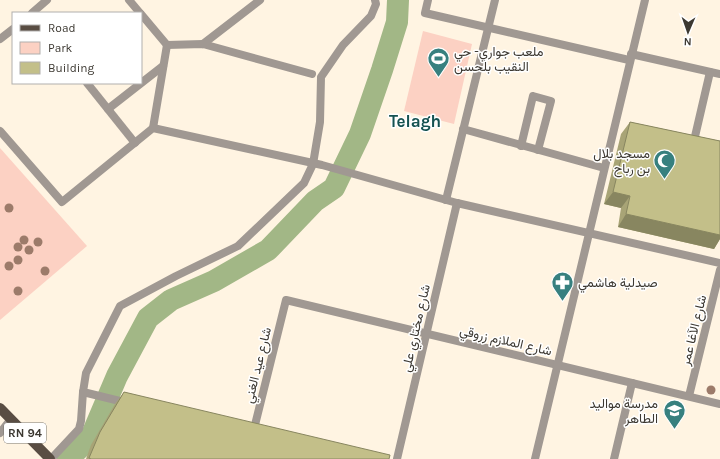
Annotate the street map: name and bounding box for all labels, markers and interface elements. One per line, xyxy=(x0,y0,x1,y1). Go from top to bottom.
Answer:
legend xyxy=(12,12,142,84)
north arrow xyxy=(668,12,708,52)
text: Road xyxy=(48,21,76,35)
text: N xyxy=(683,35,692,48)
text: Park xyxy=(48,41,73,55)
place label: ملعب جواري- حي النقيب بلحسن xyxy=(454,44,544,75)
sports icon: ملعب جواري- حي النقيب بلحسن xyxy=(425,45,451,78)
text: Building xyxy=(48,61,95,75)
district label: Telagh xyxy=(389,111,441,131)
place label: مسجد بلال بن رباح xyxy=(593,146,650,178)
mosque icon: مسجد بلال بن رباح xyxy=(652,147,678,180)
pharmacy icon: صيدلية هاشمي xyxy=(549,269,575,302)
place label: صيدلية هاشمي xyxy=(578,275,658,293)
street label: شارع مختاري علي xyxy=(398,283,436,374)
street label: شارع الآغا عمر xyxy=(677,293,711,368)
street label: شارع الملازم زروقي xyxy=(458,323,553,361)
street label: شارع عيد الغني xyxy=(241,326,277,405)
place label: مدرسة مواليد الطاهر xyxy=(590,396,658,427)
school or university icon: مدرسة مواليد الطاهر xyxy=(661,397,687,430)
road number: RN 94 xyxy=(4,423,46,443)

